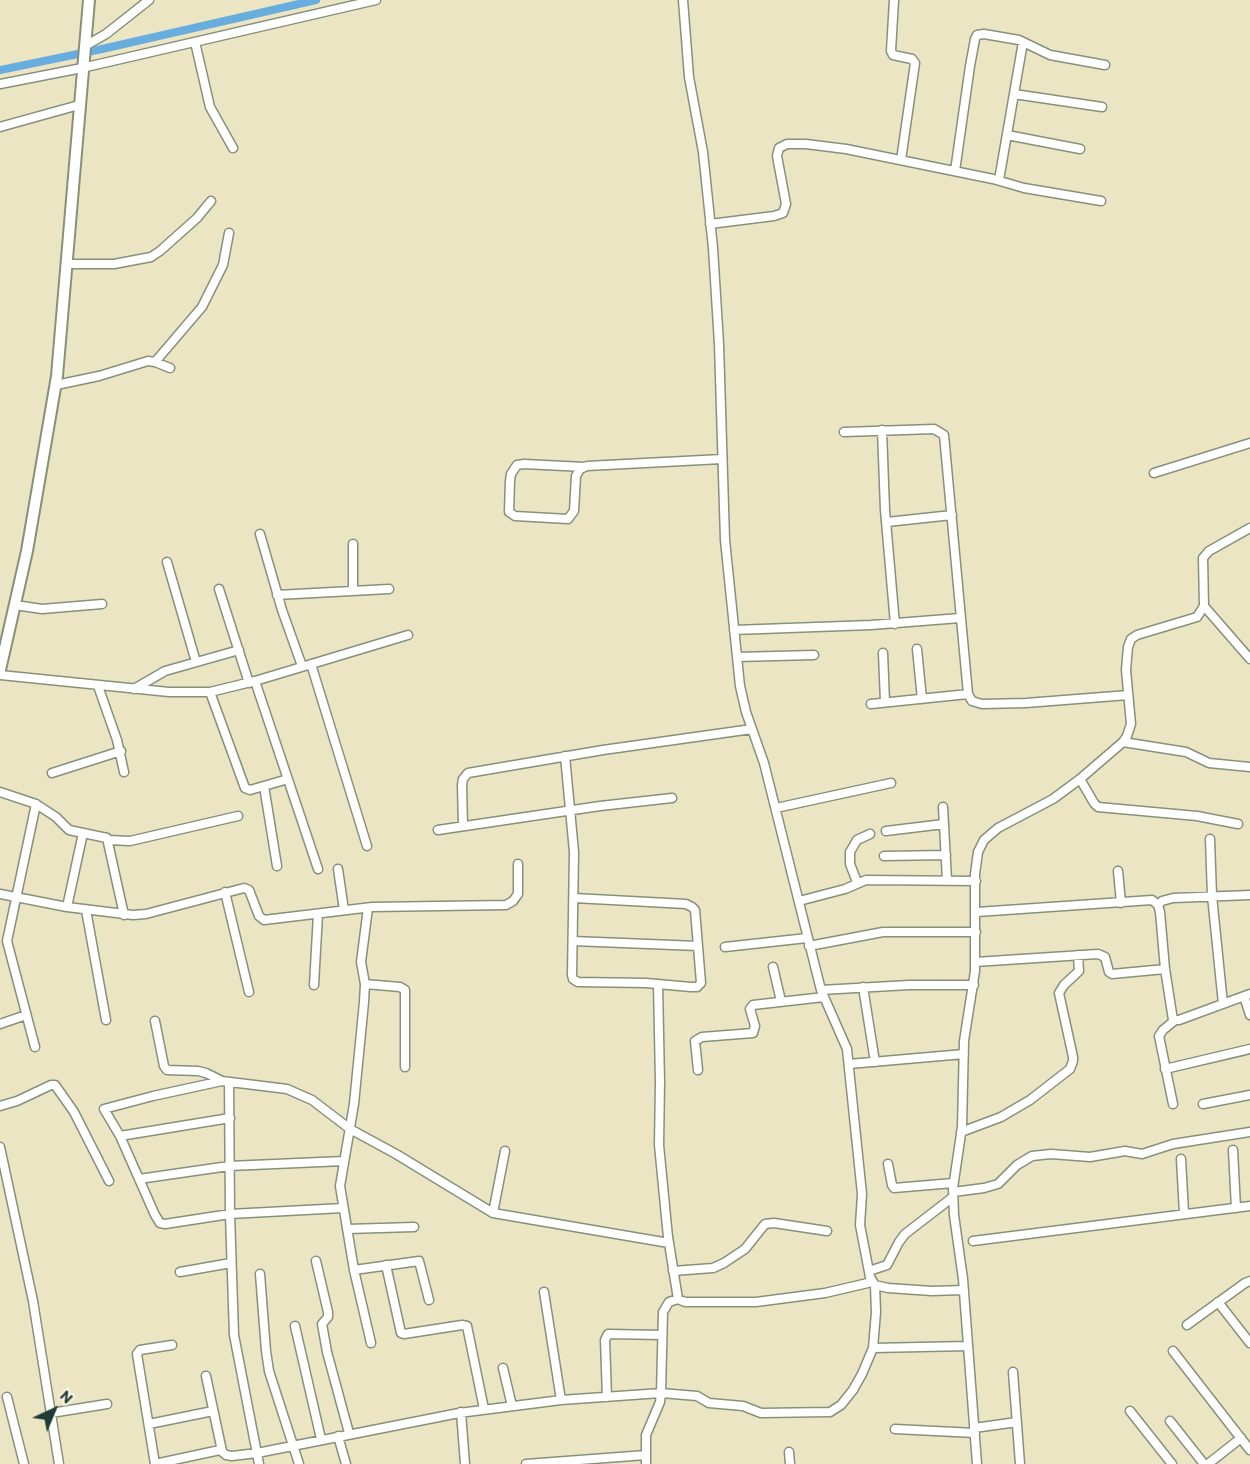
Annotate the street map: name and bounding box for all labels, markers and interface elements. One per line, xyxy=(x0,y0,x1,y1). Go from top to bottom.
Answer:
north arrow xyxy=(24,1380,84,1440)
text: N xyxy=(56,1386,77,1407)

